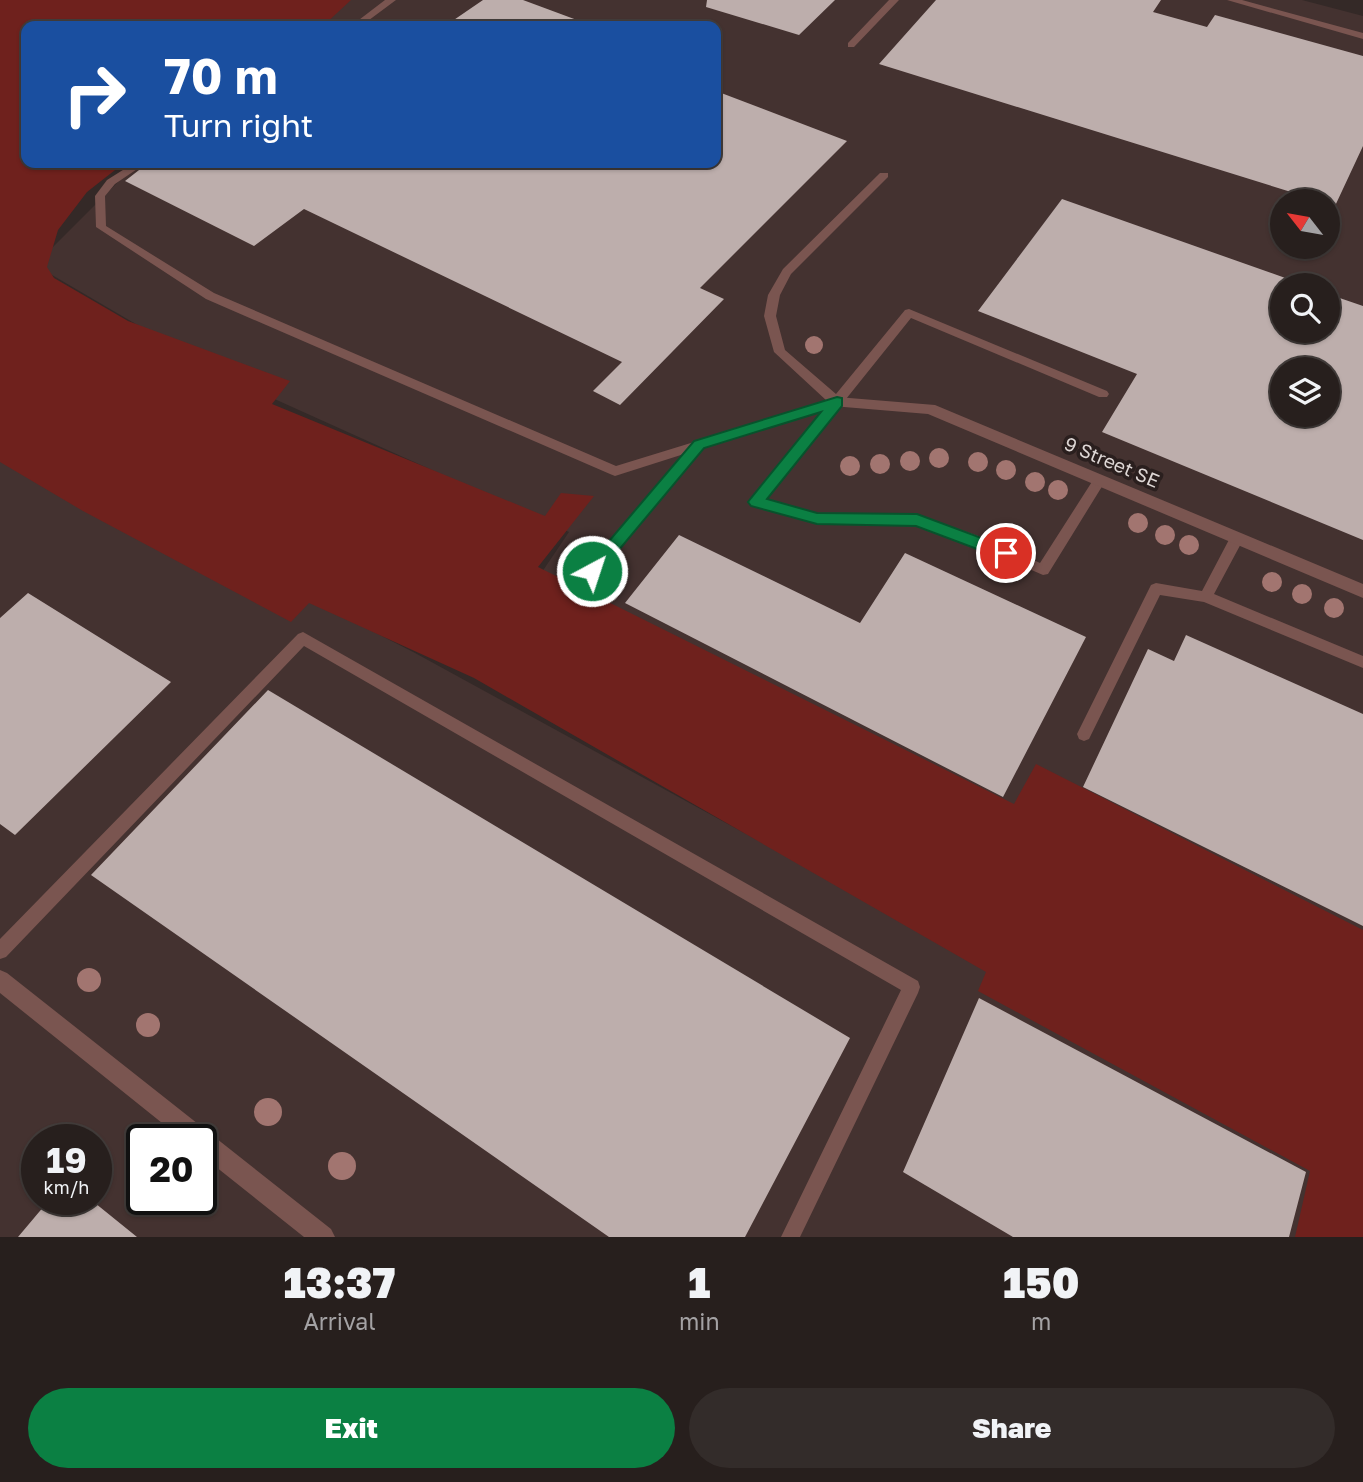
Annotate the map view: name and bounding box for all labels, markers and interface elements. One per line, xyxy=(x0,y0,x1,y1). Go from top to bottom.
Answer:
text: 70 m xyxy=(164,46,278,105)
icon: right xyxy=(49,49,140,140)
text: Turn right xyxy=(164,106,313,144)
north arrow xyxy=(1270,189,1340,259)
map controls xyxy=(1270,189,1340,427)
button: search xyxy=(1270,273,1340,343)
button: layers xyxy=(1270,357,1340,427)
street label: 9 Street SE xyxy=(1061,431,1163,492)
pin xyxy=(976,523,1036,583)
position arrow xyxy=(555,534,629,608)
icon: arrive xyxy=(987,534,1025,572)
speed limit sign: 20 xyxy=(126,1124,217,1215)
text: 19 xyxy=(46,1139,87,1181)
text: km/h xyxy=(44,1176,89,1198)
text: 13:37 xyxy=(284,1257,395,1307)
text: 1 xyxy=(688,1257,710,1307)
text: 150 xyxy=(1003,1257,1079,1307)
text: Arrival xyxy=(303,1307,376,1335)
text: min xyxy=(679,1307,720,1335)
text: m xyxy=(1031,1307,1051,1335)
button: Exit xyxy=(28,1388,675,1468)
button: Share xyxy=(689,1388,1335,1468)

